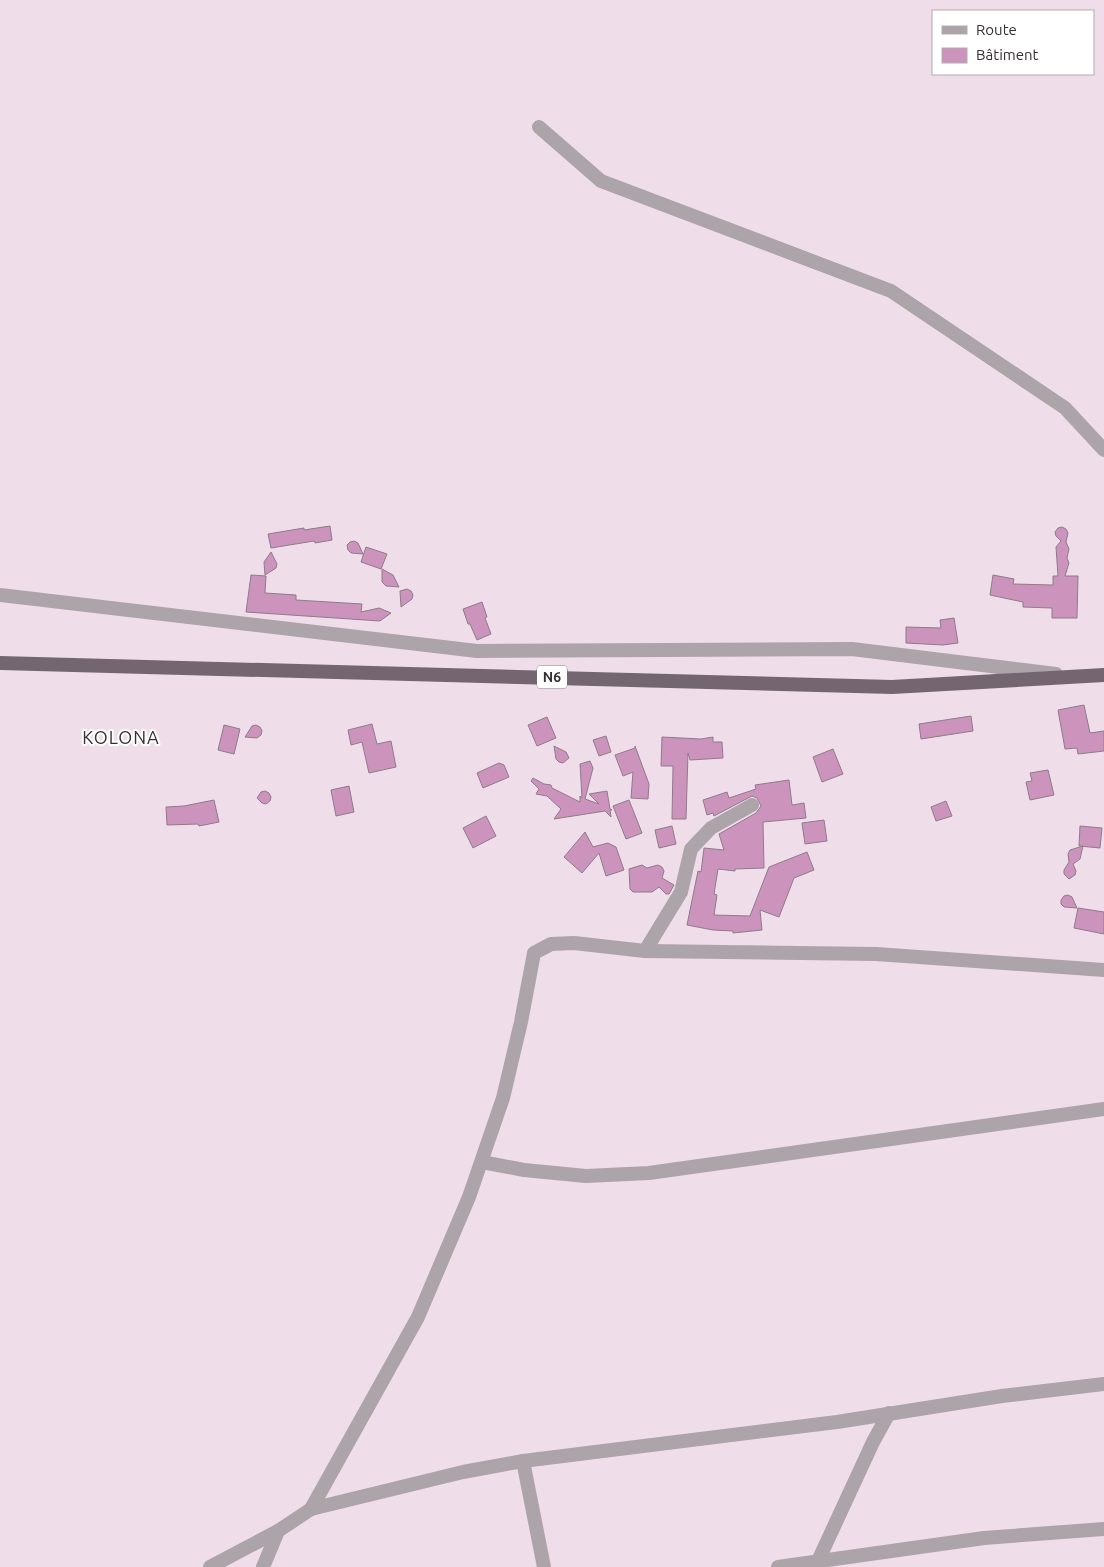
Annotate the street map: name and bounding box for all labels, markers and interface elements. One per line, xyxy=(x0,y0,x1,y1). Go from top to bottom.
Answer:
legend xyxy=(932,10,1094,75)
text: Route xyxy=(976,21,1017,38)
text: Bâtiment xyxy=(976,46,1039,63)
road number: N6 xyxy=(537,666,567,689)
district label: KOLONA xyxy=(82,727,160,747)

